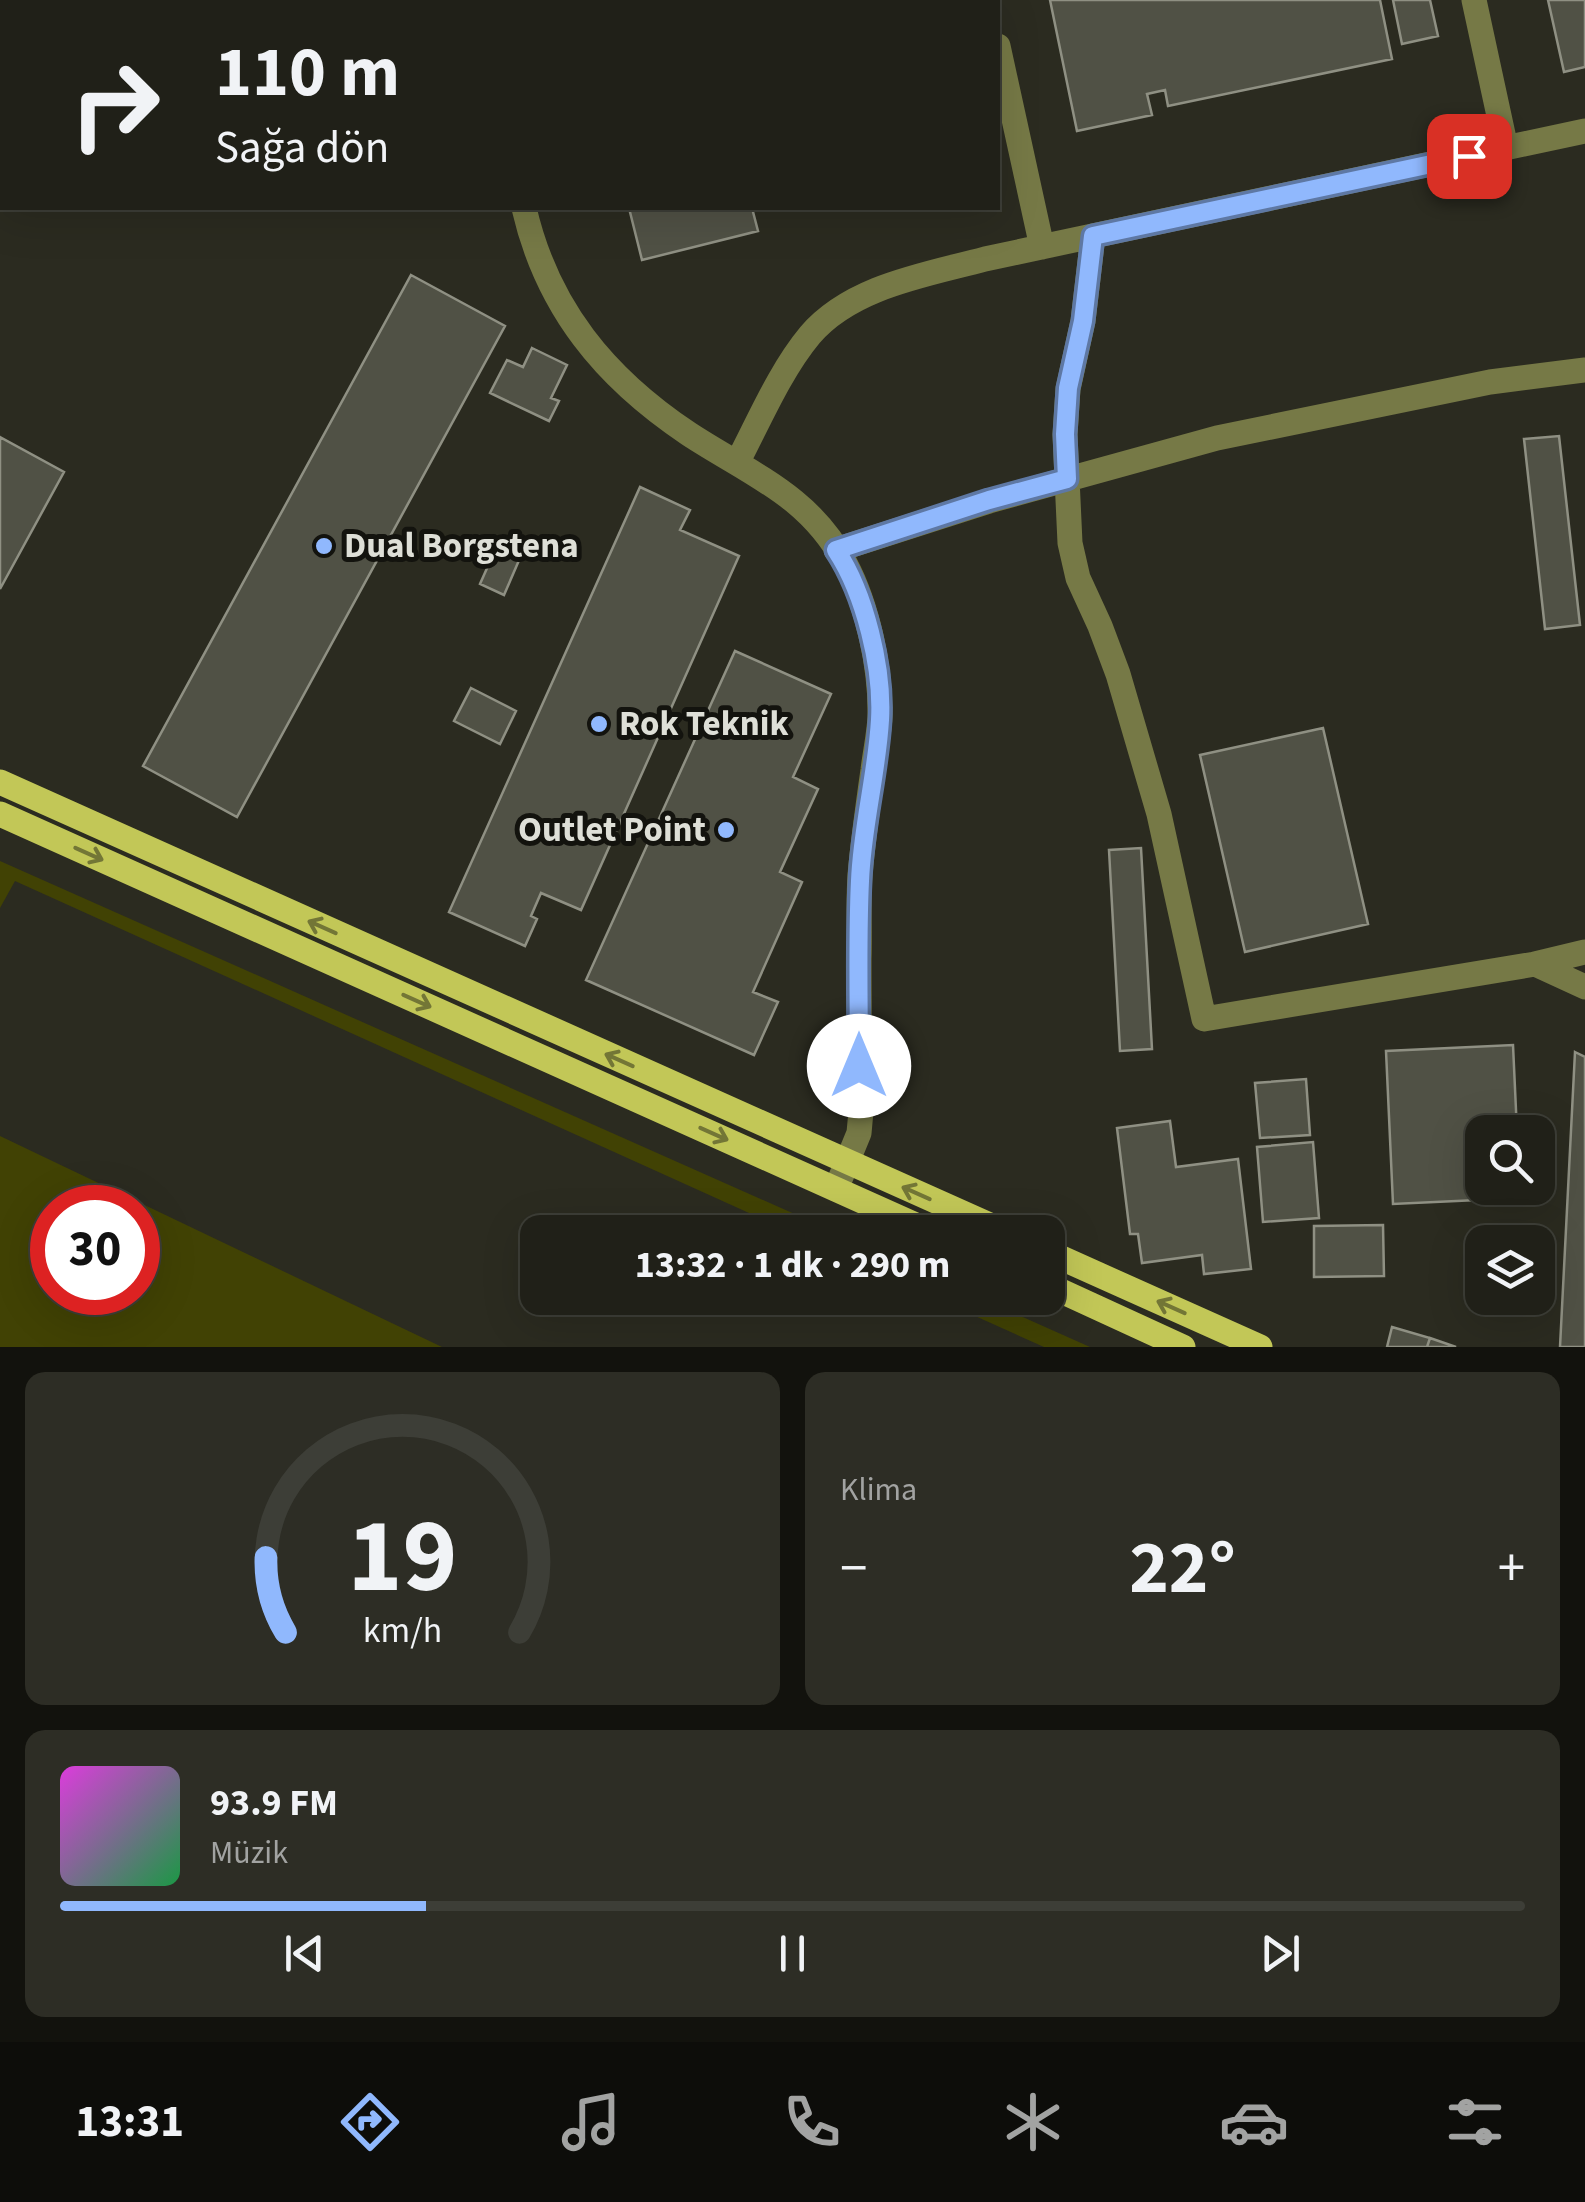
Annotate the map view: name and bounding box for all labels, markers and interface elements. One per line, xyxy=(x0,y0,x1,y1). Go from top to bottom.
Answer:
text: 110 m xyxy=(215,23,400,123)
icon: right xyxy=(50,40,180,170)
pin xyxy=(1427,114,1512,199)
text: Sağa dön xyxy=(215,116,389,180)
icon: arrive xyxy=(1442,129,1497,184)
place label: Dual Borgstena xyxy=(344,521,579,571)
marker: Dual Borgstena xyxy=(313,535,335,557)
place label: Rok Teknik xyxy=(619,699,789,749)
marker: Rok Teknik xyxy=(588,713,610,735)
place label: Outlet Point xyxy=(518,805,706,855)
marker: Outlet Point xyxy=(715,819,737,841)
one-way arrow xyxy=(73,845,103,864)
one-way arrow xyxy=(308,916,338,935)
one-way arrow xyxy=(401,993,432,1011)
position arrow xyxy=(807,1014,911,1118)
one-way arrow xyxy=(605,1049,635,1068)
map controls xyxy=(1465,1115,1555,1315)
button: search xyxy=(1465,1115,1555,1205)
one-way arrow xyxy=(698,1126,728,1145)
one-way arrow xyxy=(902,1182,932,1201)
speed limit sign: 30 xyxy=(30,1185,160,1315)
button: layers xyxy=(1465,1225,1555,1315)
text: 13:32 · 1 dk · 290 m xyxy=(635,1238,950,1292)
one-way arrow xyxy=(1156,1297,1187,1315)
text: Klima xyxy=(840,1467,917,1513)
text: 19 xyxy=(348,1484,457,1632)
text: 22° xyxy=(1129,1515,1236,1622)
text: − xyxy=(840,1530,867,1608)
text: + xyxy=(1498,1530,1525,1608)
text: km/h xyxy=(363,1605,442,1656)
text: 93.9 FM xyxy=(210,1776,338,1830)
text: Müzik xyxy=(210,1830,288,1876)
icon: previous xyxy=(277,1926,332,1981)
icon: pause xyxy=(765,1926,820,1981)
icon: next xyxy=(1253,1926,1308,1981)
icon: directions xyxy=(335,2087,405,2157)
icon: music xyxy=(556,2087,626,2157)
icon: phone xyxy=(777,2087,847,2157)
icon: climate xyxy=(998,2087,1068,2157)
icon: car xyxy=(1219,2087,1289,2157)
icon: filters xyxy=(1440,2087,1510,2157)
text: 13:31 xyxy=(75,2090,184,2154)

